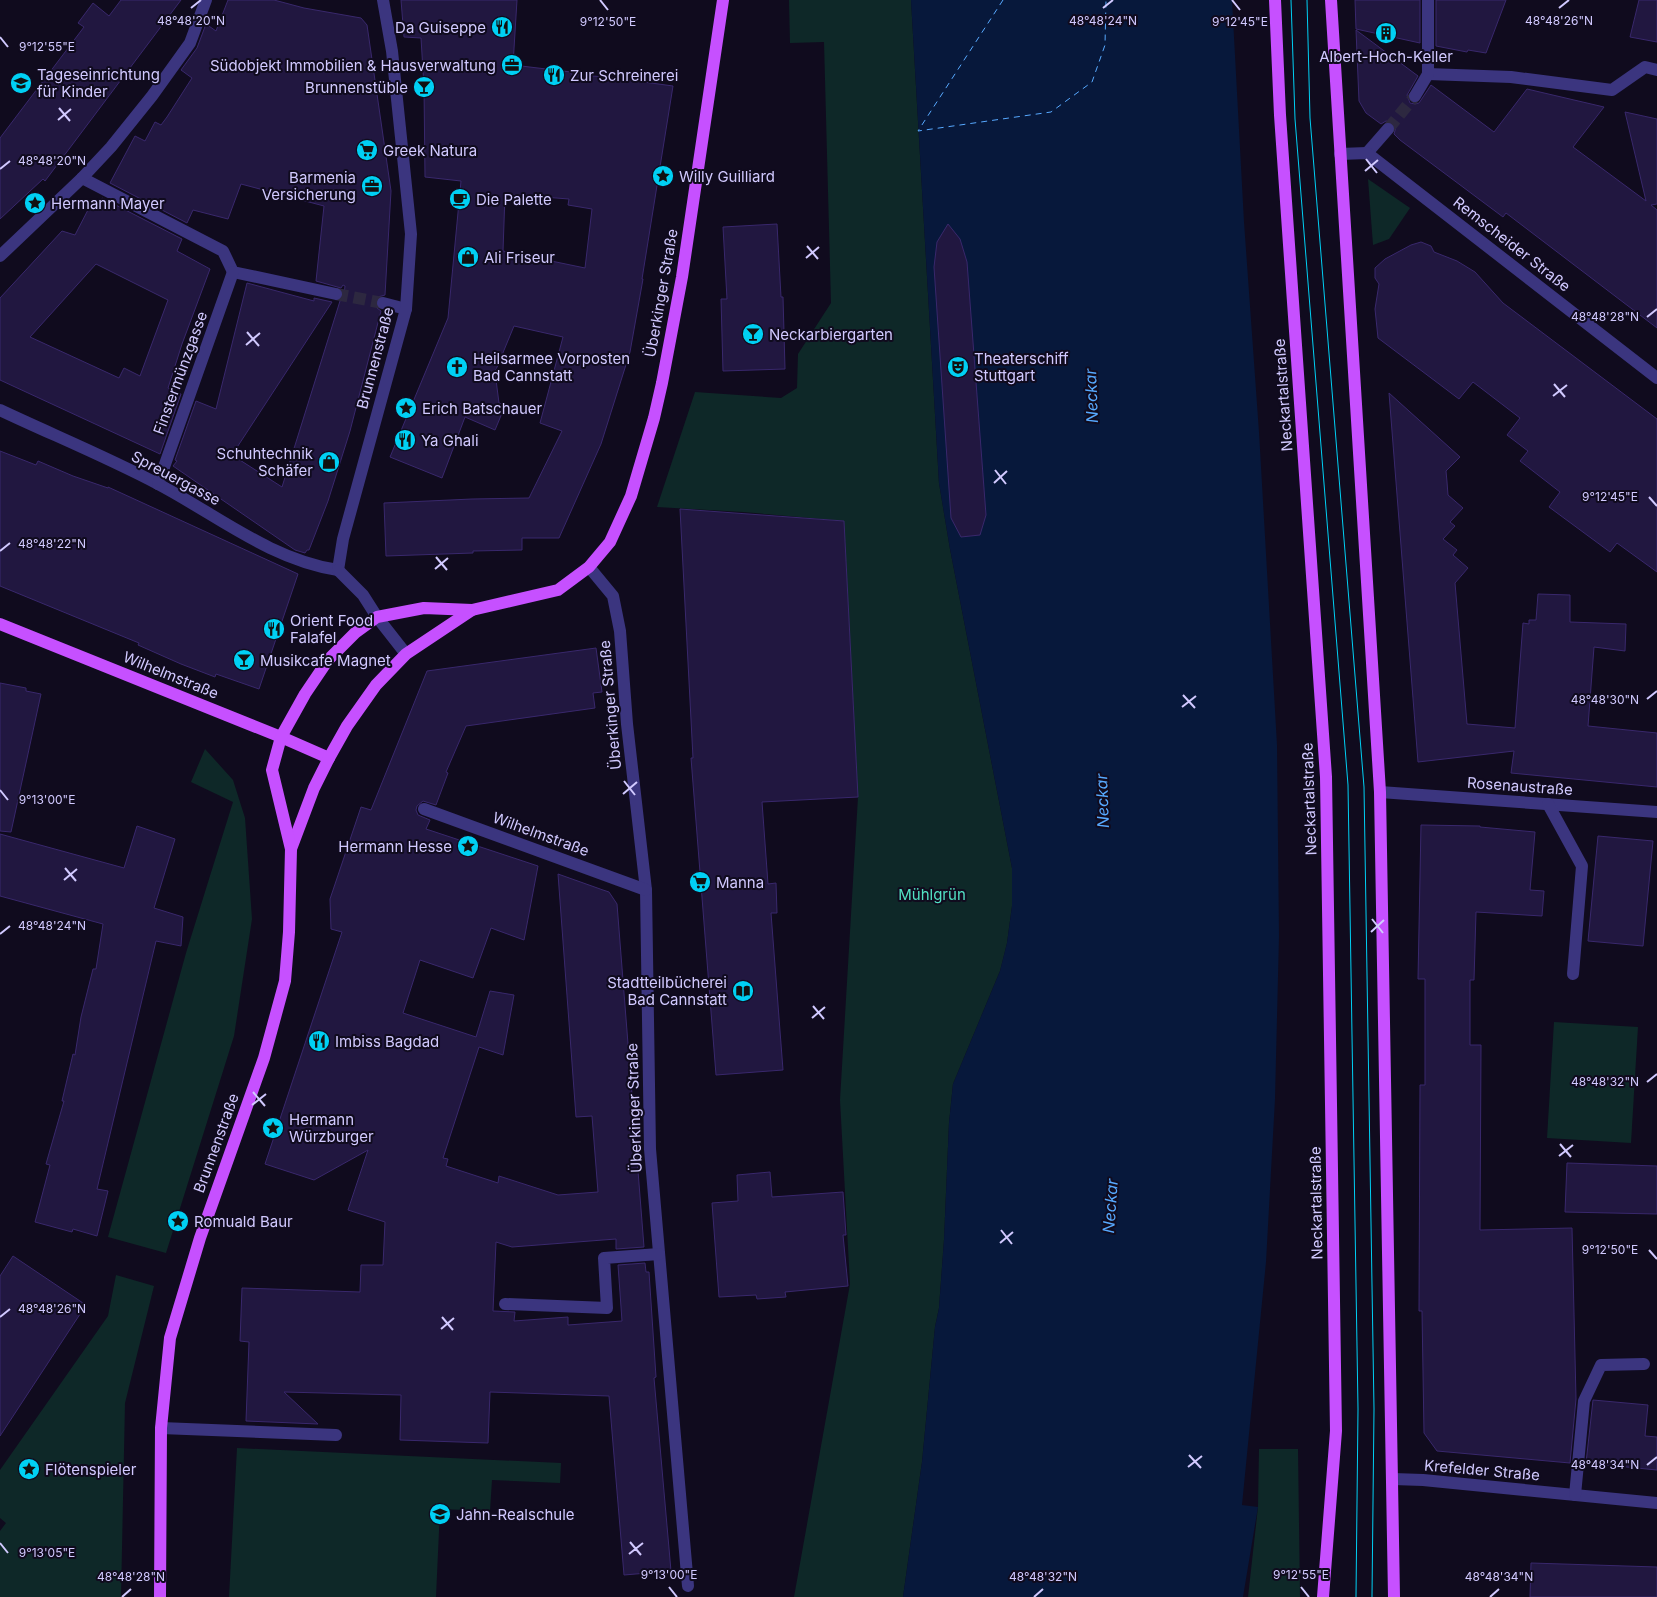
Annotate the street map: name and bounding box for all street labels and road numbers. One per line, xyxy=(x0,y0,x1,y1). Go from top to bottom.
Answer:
street label: Remscheider Straße xyxy=(1450,192,1574,296)
street label: Überkinger Straße xyxy=(640,227,682,359)
street label: Brunnenstraße xyxy=(352,305,398,411)
street label: Finstermünzgasse xyxy=(149,309,211,437)
street label: Neckartalstraße xyxy=(1270,338,1296,452)
street label: Spreuergasse xyxy=(128,447,224,509)
street label: Überkinger Straße xyxy=(595,639,625,771)
street label: Wilhelmstraße xyxy=(120,647,222,703)
street label: Neckartalstraße xyxy=(1298,742,1320,856)
street label: Rosenaustraße xyxy=(1466,773,1574,799)
street label: Wilhelmstraße xyxy=(490,808,592,860)
street label: Überkinger Straße xyxy=(622,1043,646,1173)
street label: Brunnenstraße xyxy=(189,1091,243,1195)
street label: Neckartalstraße xyxy=(1306,1146,1326,1260)
street label: Krefelder Straße xyxy=(1423,1455,1541,1485)

